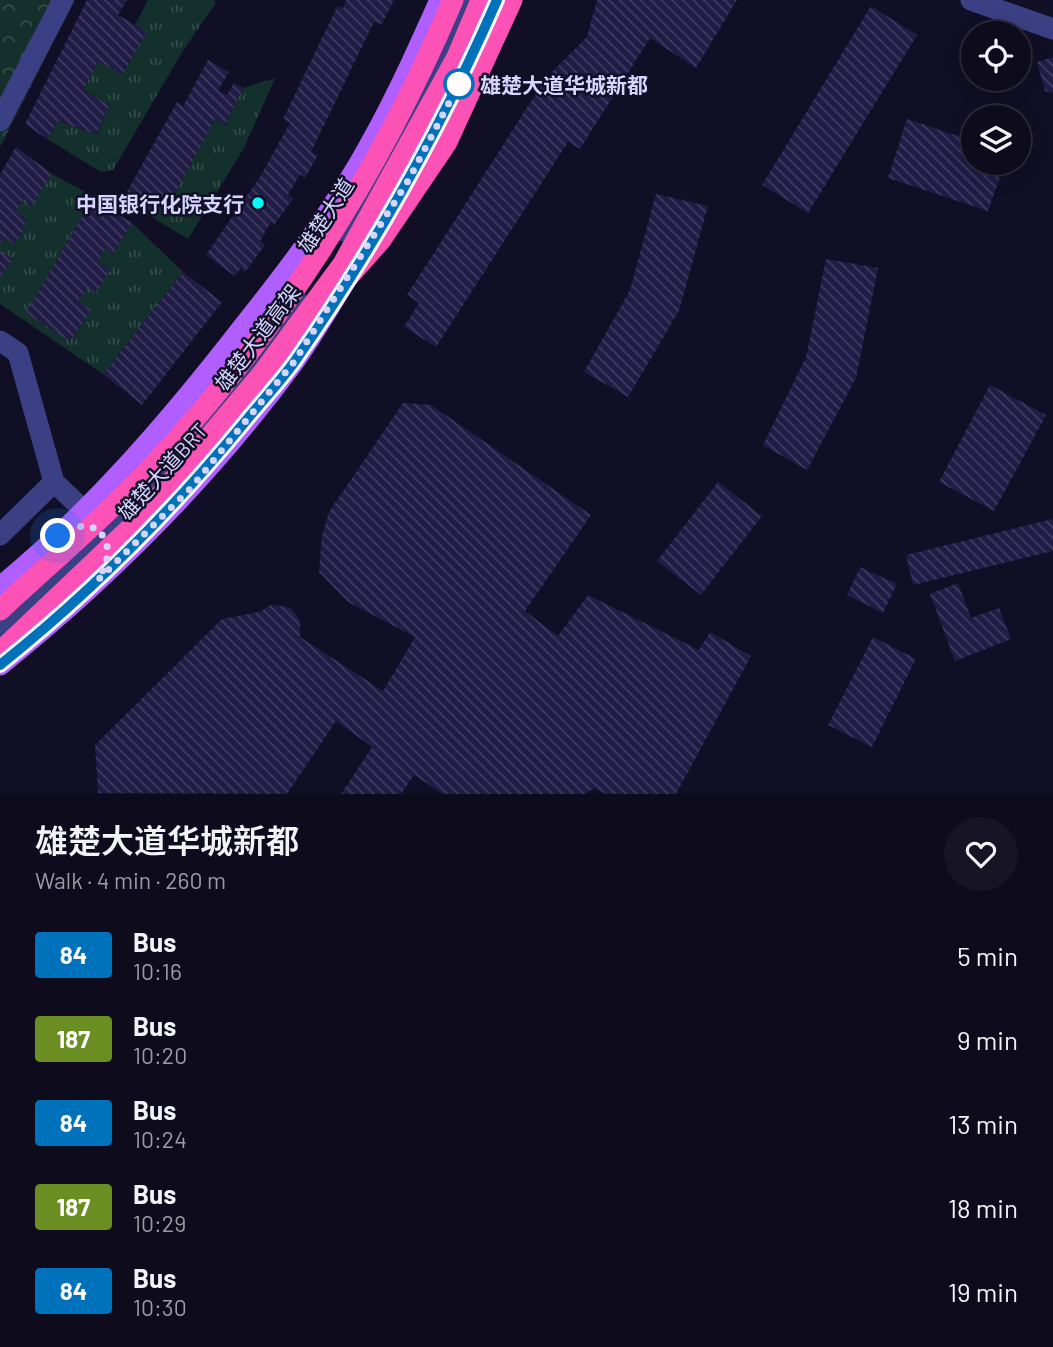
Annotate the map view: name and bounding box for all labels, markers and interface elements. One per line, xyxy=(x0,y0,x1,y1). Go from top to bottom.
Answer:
map controls xyxy=(961,21,1031,175)
button: locate xyxy=(961,21,1031,91)
marker: 雄楚大道华城新都 xyxy=(444,69,474,99)
place label: 雄楚大道华城新都 xyxy=(480,72,648,97)
button: layers xyxy=(961,105,1031,175)
street label: 雄楚大道 xyxy=(292,173,358,257)
place label: 中国银行化院支行 xyxy=(76,191,244,216)
marker: 中国银行化院支行 xyxy=(250,195,266,211)
street label: 雄楚大道高架 xyxy=(209,279,305,395)
street label: 雄楚大道BRT xyxy=(112,417,212,525)
your location xyxy=(40,518,75,553)
button: heart xyxy=(944,817,1018,891)
text: 雄楚大道华城新都 xyxy=(35,820,299,860)
text: Walk · 4 min · 260 m xyxy=(35,866,226,894)
text: Bus xyxy=(133,926,176,957)
text: 84 xyxy=(60,940,87,969)
text: 5 min xyxy=(957,940,1018,971)
text: 10:16 xyxy=(133,957,182,985)
text: Bus xyxy=(133,1010,176,1041)
text: 187 xyxy=(57,1024,90,1053)
text: 9 min xyxy=(957,1024,1018,1055)
text: 10:20 xyxy=(133,1041,187,1069)
text: Bus xyxy=(133,1094,176,1125)
text: 84 xyxy=(60,1108,87,1137)
text: 13 min xyxy=(948,1108,1018,1139)
text: 10:24 xyxy=(133,1125,187,1153)
text: Bus xyxy=(133,1178,176,1209)
text: 187 xyxy=(57,1192,90,1221)
text: 18 min xyxy=(948,1192,1018,1223)
text: 10:29 xyxy=(133,1209,186,1237)
text: Bus xyxy=(133,1262,176,1293)
text: 84 xyxy=(60,1276,87,1305)
text: 19 min xyxy=(948,1276,1018,1307)
text: 10:30 xyxy=(133,1293,187,1321)

